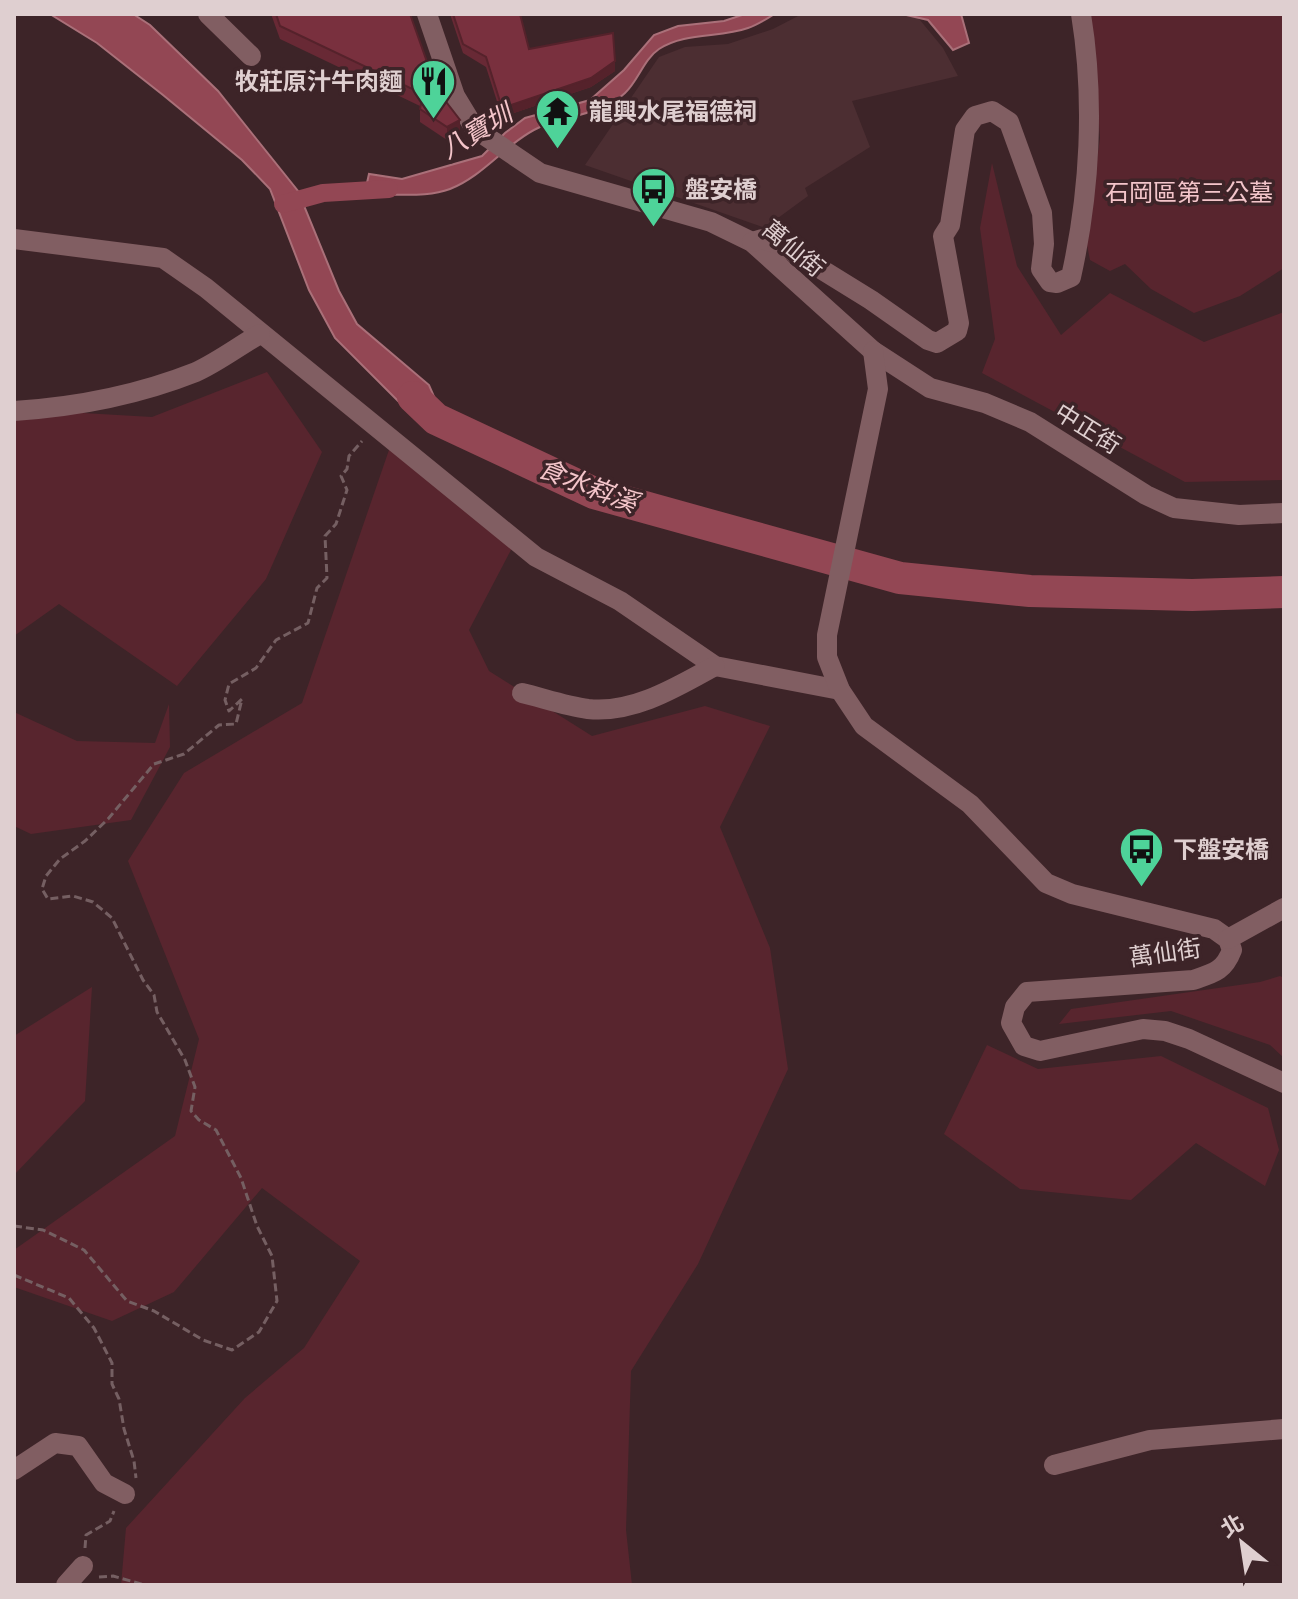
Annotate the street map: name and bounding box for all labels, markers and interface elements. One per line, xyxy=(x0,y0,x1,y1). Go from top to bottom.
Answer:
restaurant icon: 牧莊原汁牛肉麵 xyxy=(410,57,458,120)
place label: 牧莊原汁牛肉麵 xyxy=(235,65,403,97)
temple icon: 龍興水尾福德祠 xyxy=(534,87,582,150)
water label: 八寶圳 xyxy=(434,94,522,166)
place label: 龍興水尾福德祠 xyxy=(589,95,757,127)
bus stop icon: 盤安橋 xyxy=(630,165,678,228)
place label: 盤安橋 xyxy=(685,173,757,205)
park label: 石岡區第三公墓 xyxy=(1105,176,1273,208)
street label: 萬仙街 xyxy=(756,213,832,283)
street label: 中正街 xyxy=(1049,395,1127,461)
water label: 食水嵙溪 xyxy=(533,450,647,521)
bus stop icon: 下盤安橋 xyxy=(1118,825,1166,888)
place label: 下盤安橋 xyxy=(1173,833,1269,865)
street label: 萬仙街 xyxy=(1127,931,1203,973)
north arrow xyxy=(1202,1503,1282,1583)
text: 北 xyxy=(1215,1507,1249,1544)

